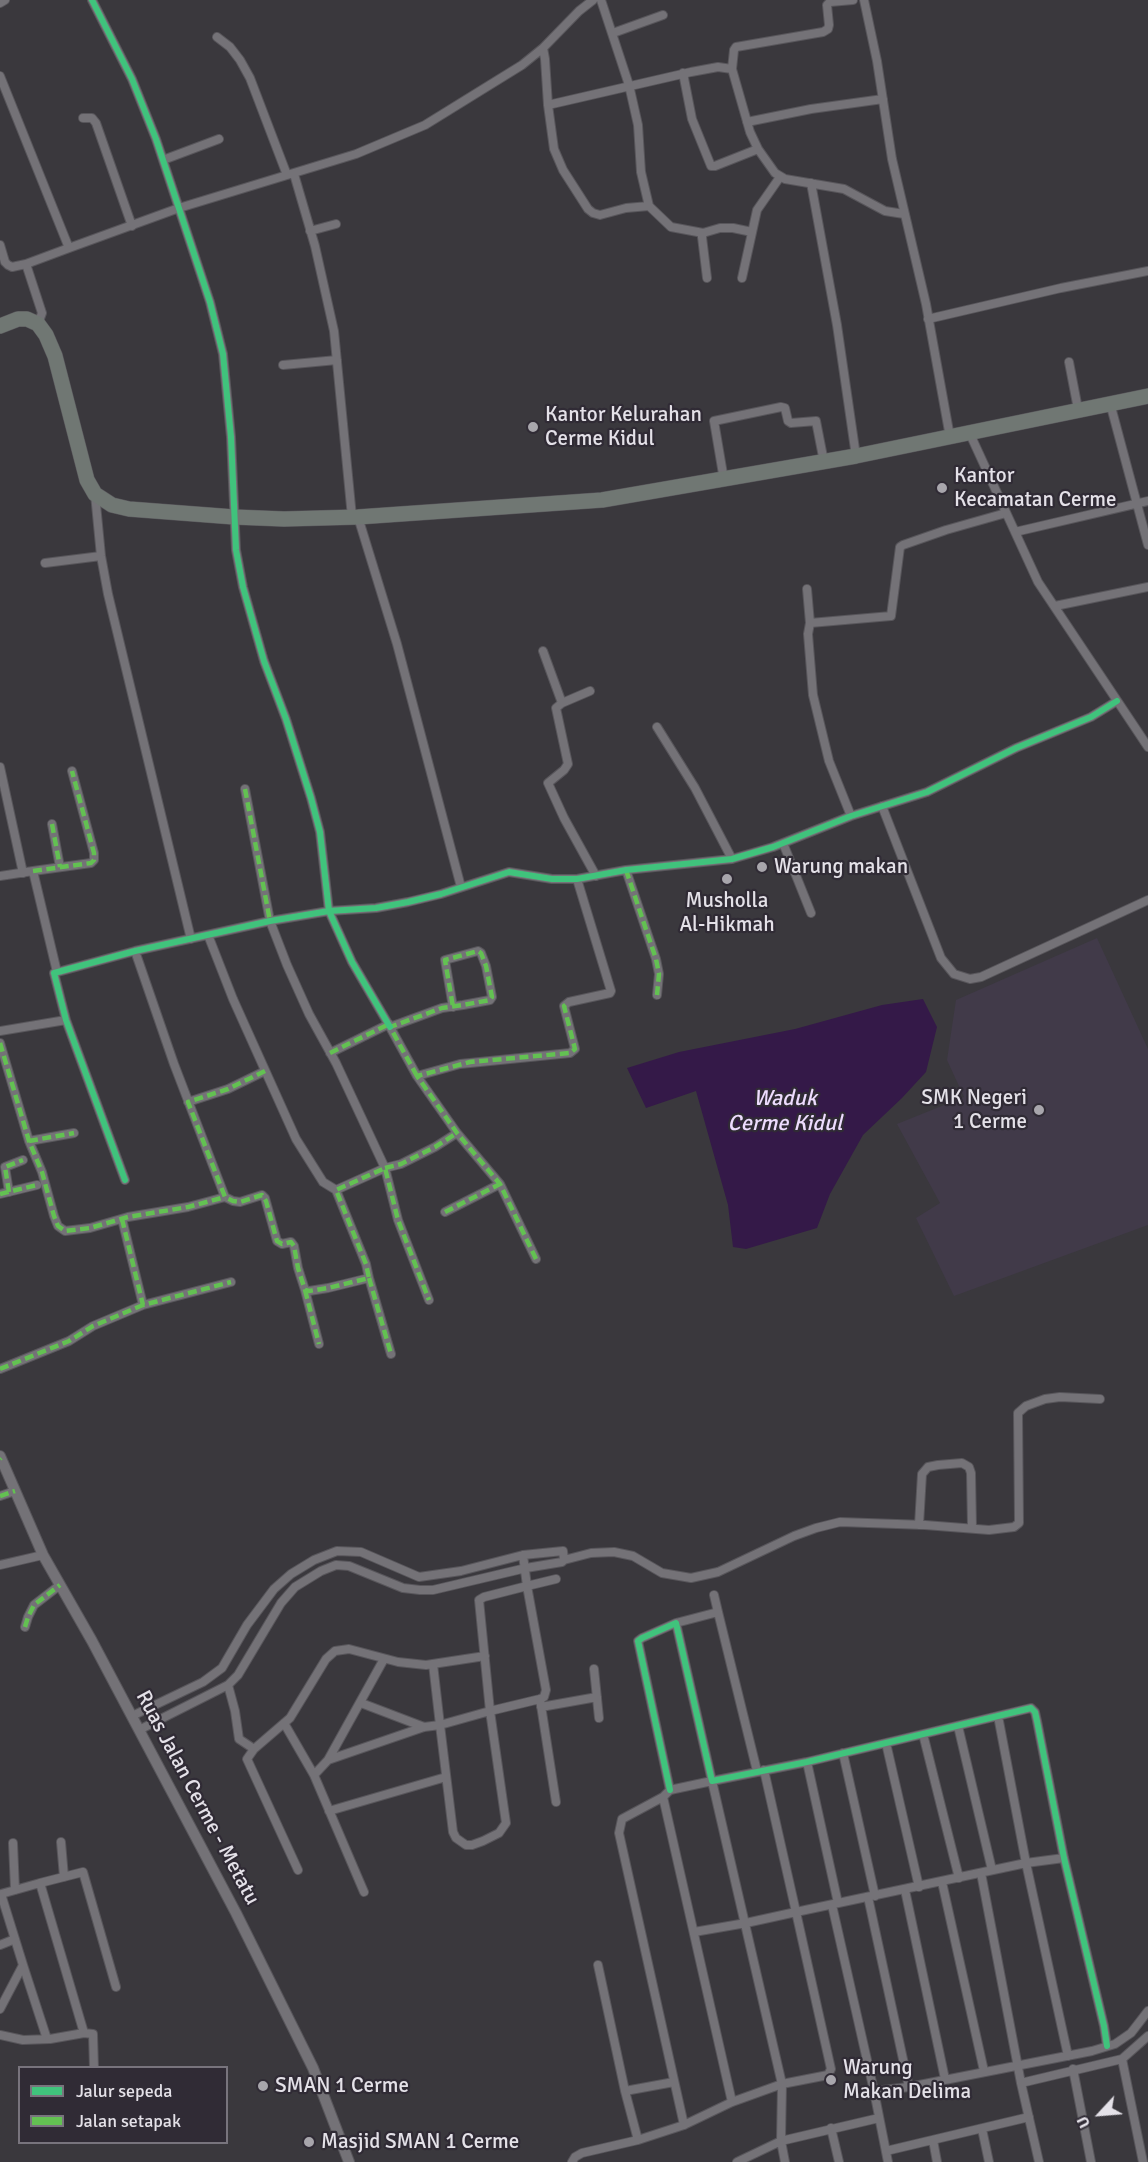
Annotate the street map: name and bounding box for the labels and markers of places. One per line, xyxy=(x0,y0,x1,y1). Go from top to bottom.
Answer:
place label: Kantor Kelurahan Cerme Kidul xyxy=(545,402,702,452)
marker: Kantor Kelurahan Cerme Kidul xyxy=(526,420,540,434)
place label: Kantor Kecamatan Cerme xyxy=(954,463,1116,513)
marker: Kantor Kecamatan Cerme xyxy=(935,481,949,495)
place label: Warung makan xyxy=(774,854,908,880)
marker: Warung makan xyxy=(755,860,769,874)
marker: Musholla Al-Hikmah xyxy=(720,872,734,886)
place label: Musholla Al-Hikmah xyxy=(679,888,775,938)
place label: SMK Negeri 1 Cerme xyxy=(921,1085,1027,1135)
marker: SMK Negeri 1 Cerme xyxy=(1032,1103,1046,1117)
place label: Warung Makan Delima xyxy=(843,2055,971,2105)
place label: SMAN 1 Cerme xyxy=(275,2073,409,2099)
marker: Warung Makan Delima xyxy=(824,2073,838,2087)
marker: SMAN 1 Cerme xyxy=(256,2079,270,2093)
place label: Masjid SMAN 1 Cerme xyxy=(321,2129,519,2155)
marker: Masjid SMAN 1 Cerme xyxy=(302,2135,316,2149)

